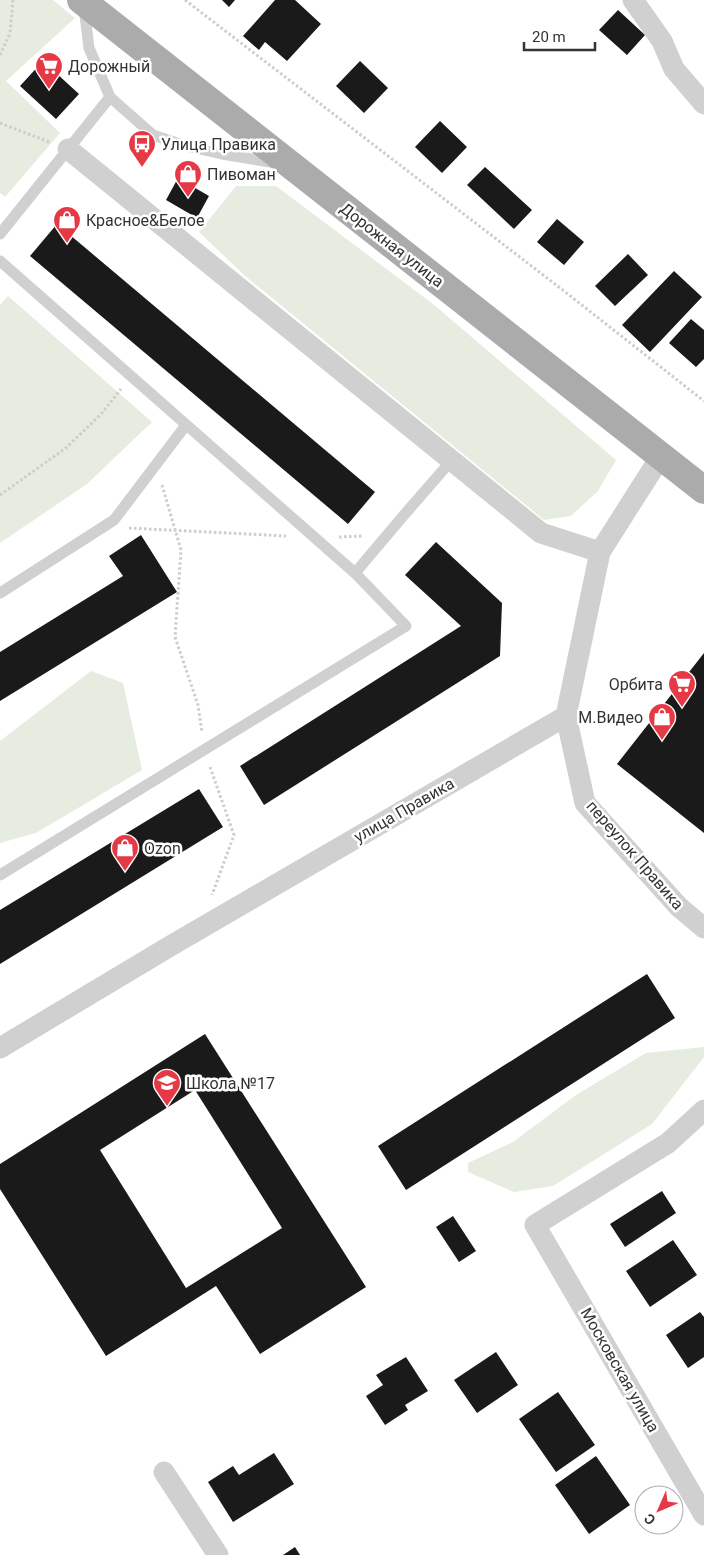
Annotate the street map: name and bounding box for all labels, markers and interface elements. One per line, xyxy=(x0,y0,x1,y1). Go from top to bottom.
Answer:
scale bar xyxy=(524,20,595,52)
text: 20 m xyxy=(532,28,566,46)
supermarket icon: Дорожный xyxy=(34,51,64,90)
place label: Дорожный xyxy=(68,57,150,76)
bus stop icon: Улица Правика xyxy=(127,129,157,168)
place label: Улица Правика xyxy=(161,135,276,154)
shop icon: Пивоман xyxy=(173,159,203,198)
place label: Пивоман xyxy=(207,165,276,184)
street label: Дорожная улица xyxy=(337,199,447,291)
shop icon: Красное&Белое xyxy=(52,205,82,244)
place label: Красное&Белое xyxy=(86,211,204,230)
supermarket icon: Орбита xyxy=(667,669,697,708)
place label: Орбита xyxy=(609,675,663,694)
shop icon: М.Видео xyxy=(647,702,677,741)
place label: М.Видео xyxy=(578,708,643,727)
street label: улица Правика xyxy=(350,774,458,846)
street label: переулок Правика xyxy=(583,797,687,913)
shop icon: Ozon xyxy=(110,833,140,872)
place label: Ozon xyxy=(144,839,181,858)
school or university icon: Школа №17 xyxy=(152,1068,182,1107)
place label: Школа №17 xyxy=(186,1074,275,1093)
street label: Московская улица xyxy=(577,1304,663,1436)
north arrow xyxy=(634,1485,684,1535)
text: С xyxy=(641,1510,659,1528)

